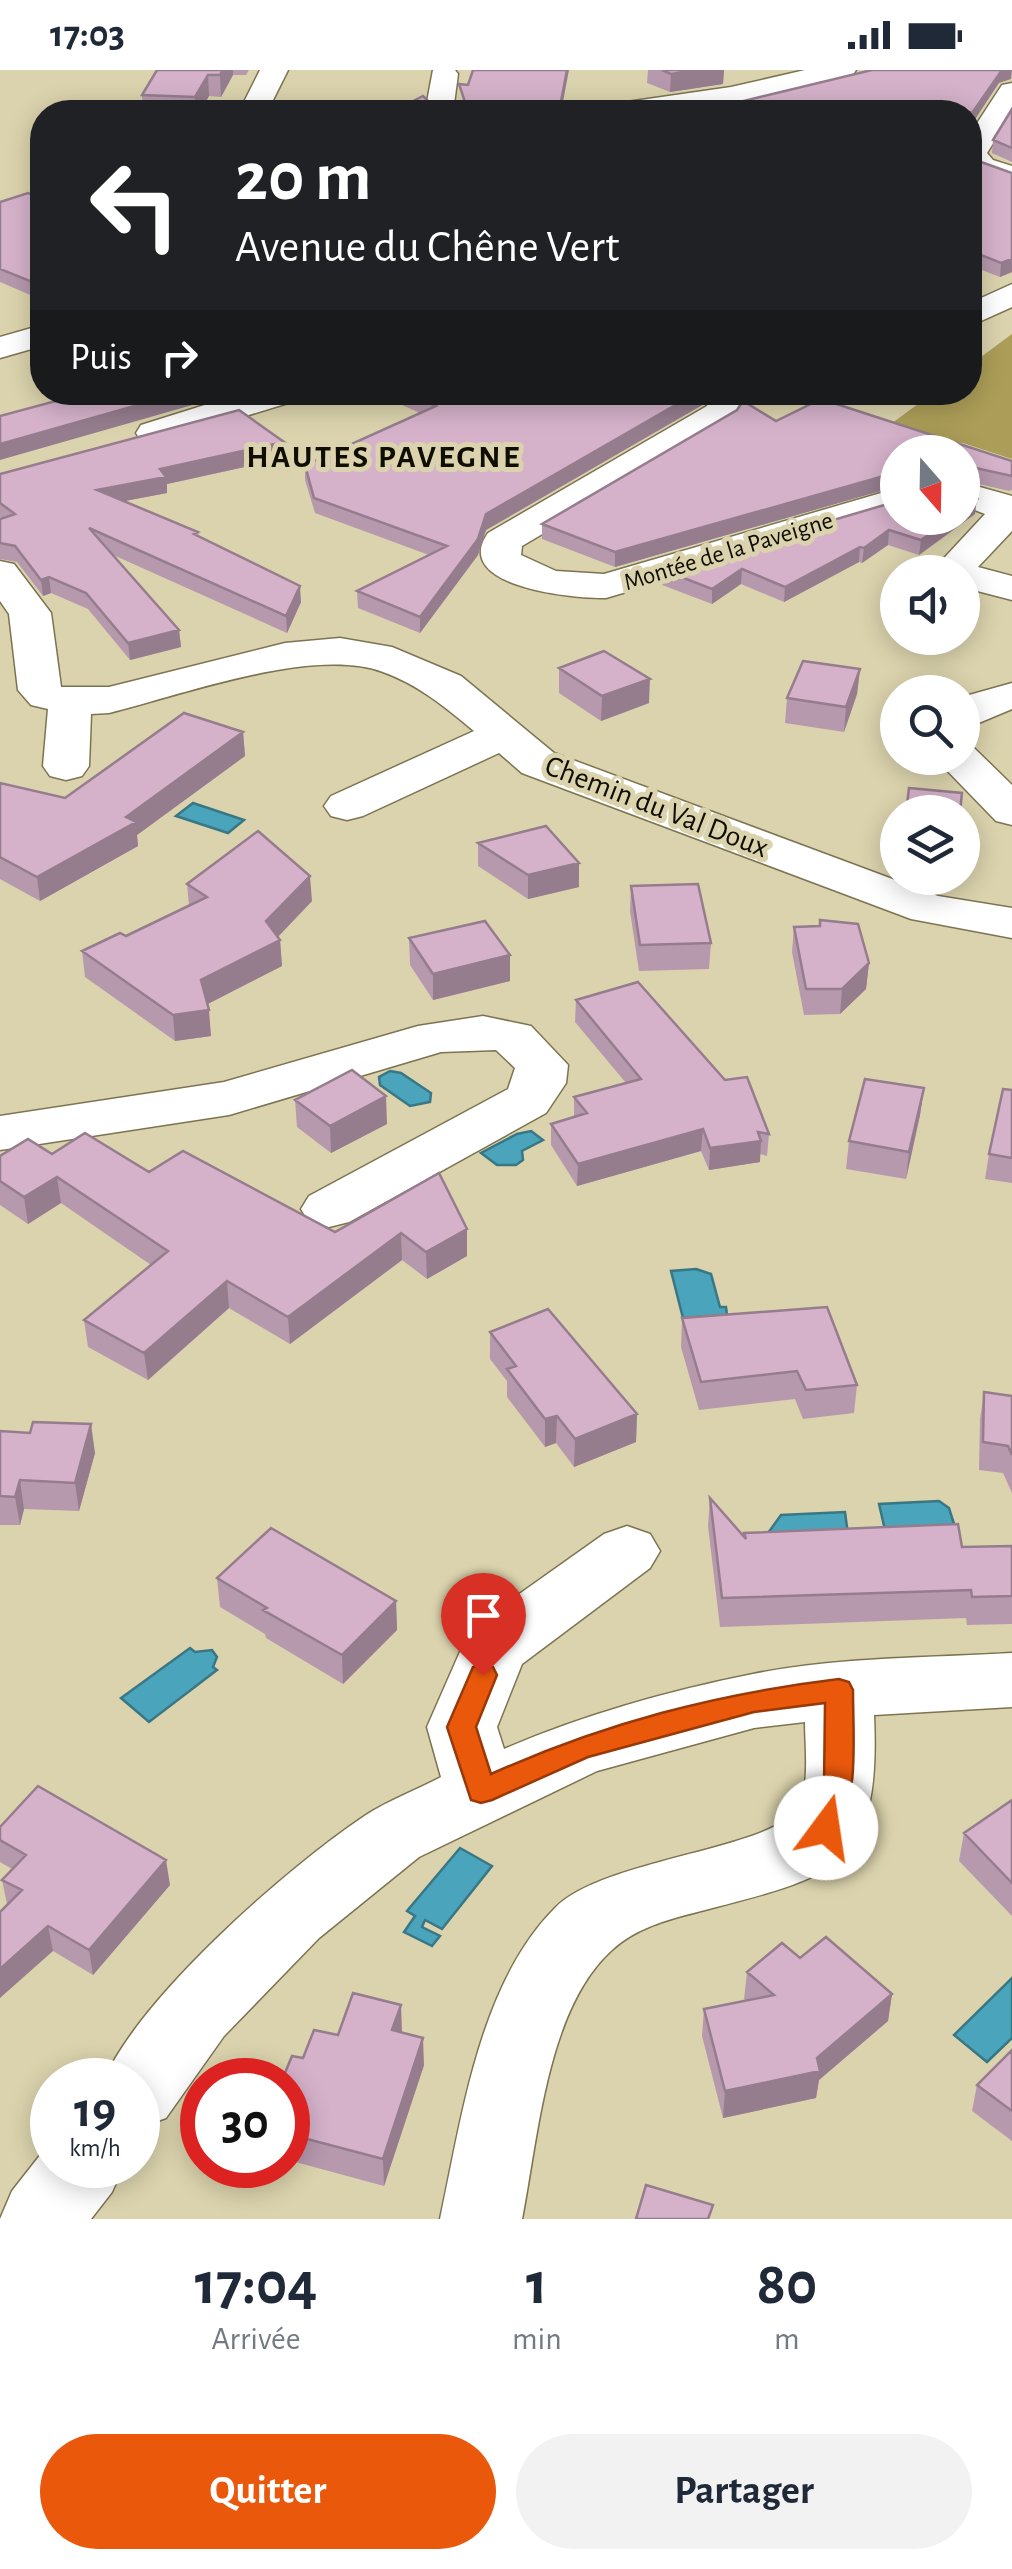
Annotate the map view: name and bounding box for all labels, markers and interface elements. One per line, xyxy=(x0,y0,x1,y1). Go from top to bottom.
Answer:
text: 17:03 xyxy=(50,16,125,54)
icon: left xyxy=(70,140,200,270)
text: 20 m xyxy=(235,143,372,213)
text: Avenue du Chêne Vert xyxy=(235,225,619,270)
icon: right xyxy=(152,330,207,385)
text: Puis xyxy=(70,339,132,377)
north arrow xyxy=(880,435,980,535)
map controls xyxy=(880,435,980,895)
district label: HAUTES PAVEGNE xyxy=(246,441,522,473)
street label: Montée de la Paveigne xyxy=(621,508,836,595)
button: sound xyxy=(880,555,980,655)
button: search xyxy=(880,675,980,775)
street label: Chemin du Val Doux xyxy=(541,751,772,863)
button: layers xyxy=(880,795,980,895)
pin xyxy=(441,1573,526,1676)
icon: arrive xyxy=(456,1588,511,1643)
position arrow xyxy=(774,1776,878,1880)
speed limit sign: 30 xyxy=(180,2058,310,2188)
text: 19 xyxy=(74,2086,116,2136)
text: km/h xyxy=(69,2136,121,2161)
text: 17:04 xyxy=(195,2255,317,2315)
text: 1 xyxy=(526,2255,548,2315)
text: 80 xyxy=(756,2255,817,2315)
text: Arrivée xyxy=(211,2323,301,2355)
text: min xyxy=(512,2323,562,2355)
text: m xyxy=(774,2323,800,2355)
button: Quitter xyxy=(40,2434,496,2549)
button: Partager xyxy=(516,2434,972,2549)

